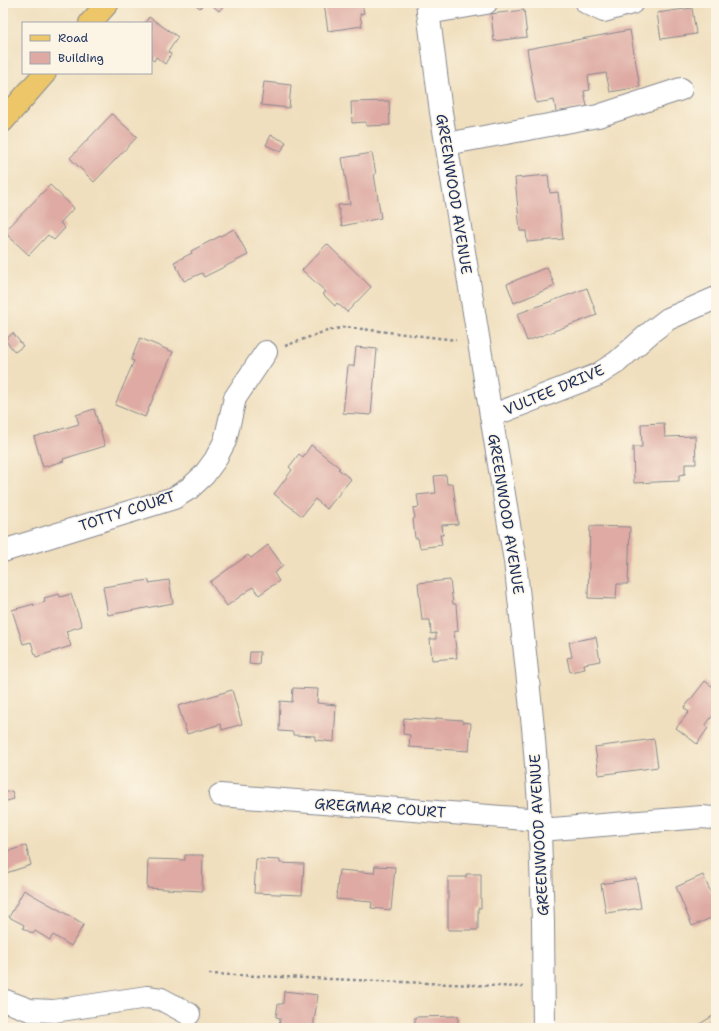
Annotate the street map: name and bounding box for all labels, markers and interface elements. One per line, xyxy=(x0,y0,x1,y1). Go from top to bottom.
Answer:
legend xyxy=(22,22,152,74)
text: Road xyxy=(58,30,89,46)
text: Building xyxy=(58,50,104,66)
street label: GREENWOOD AVENUE xyxy=(431,112,477,276)
street label: VULTEE DRIVE xyxy=(501,360,607,420)
street label: GREENWOOD AVENUE xyxy=(483,432,529,596)
street label: TOTTY COURT xyxy=(76,486,178,536)
street label: GREENWOOD AVENUE xyxy=(525,753,553,917)
street label: GREGMAR COURT xyxy=(314,793,446,823)

